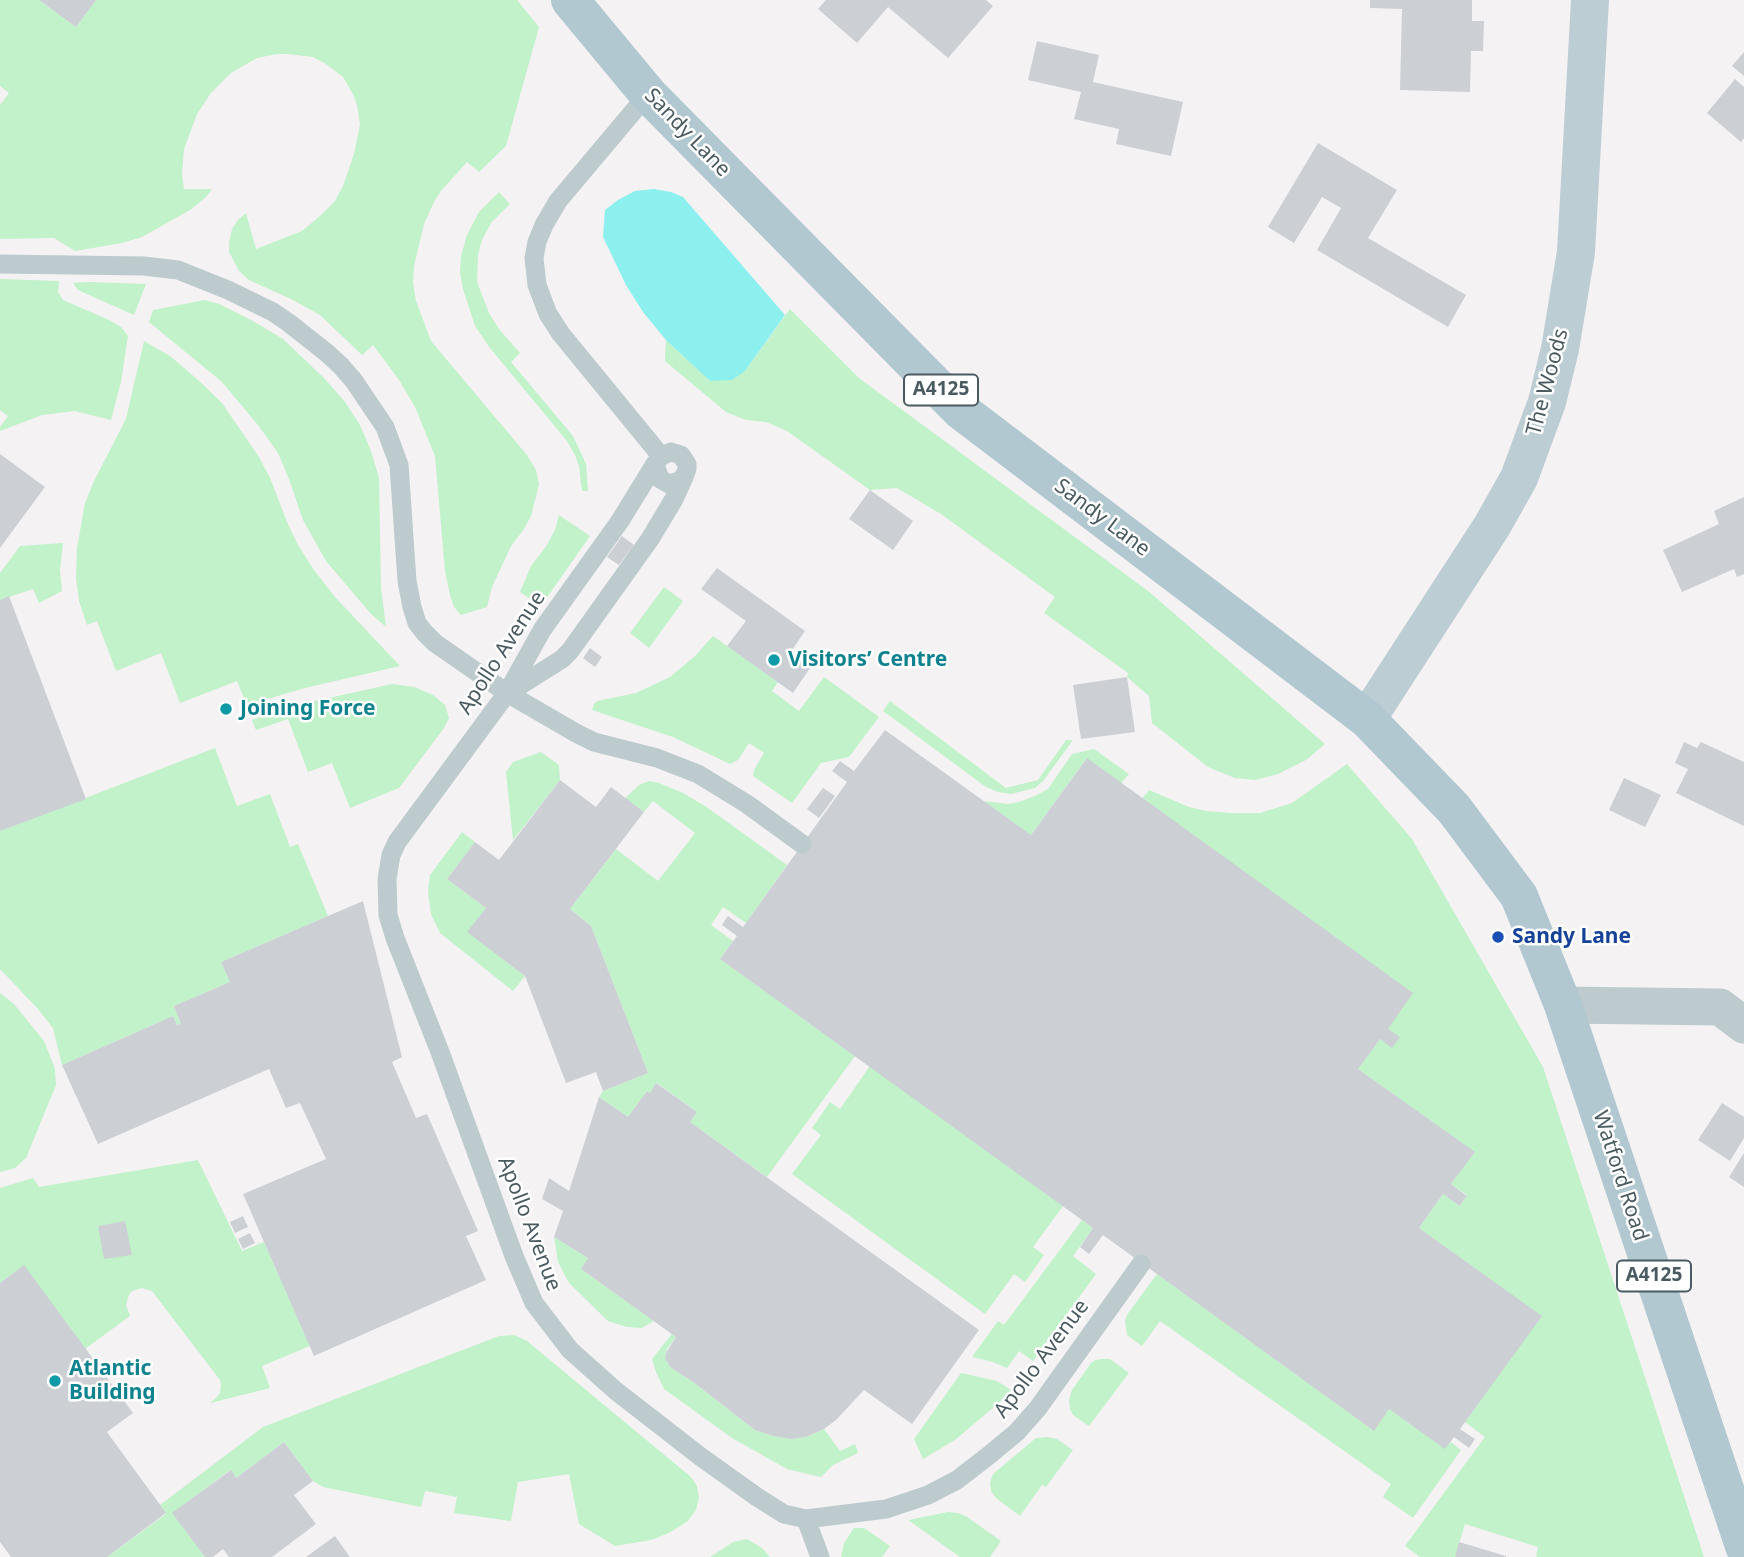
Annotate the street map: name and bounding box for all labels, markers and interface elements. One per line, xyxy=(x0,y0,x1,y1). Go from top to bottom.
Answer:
street label: Sandy Lane xyxy=(639,84,735,182)
street label: The Woods xyxy=(1522,326,1574,438)
road number: A4125 xyxy=(904,374,978,406)
street label: Sandy Lane xyxy=(1049,474,1155,562)
street label: Apollo Avenue xyxy=(453,587,551,719)
place label: Visitors’ Centre xyxy=(788,647,947,673)
marker: Visitors’ Centre xyxy=(766,652,782,668)
place label: Joining Force xyxy=(240,696,376,722)
marker: Joining Force xyxy=(218,701,234,717)
place label: Sandy Lane xyxy=(1512,924,1631,950)
marker: Sandy Lane xyxy=(1490,929,1506,945)
street label: Watford Road xyxy=(1587,1108,1653,1244)
street label: Apollo Avenue xyxy=(492,1153,566,1295)
road number: A4125 xyxy=(1617,1260,1691,1292)
street label: Apollo Avenue xyxy=(989,1295,1095,1423)
place label: Atlantic Building xyxy=(69,1356,156,1406)
marker: Atlantic Building xyxy=(47,1373,63,1389)

